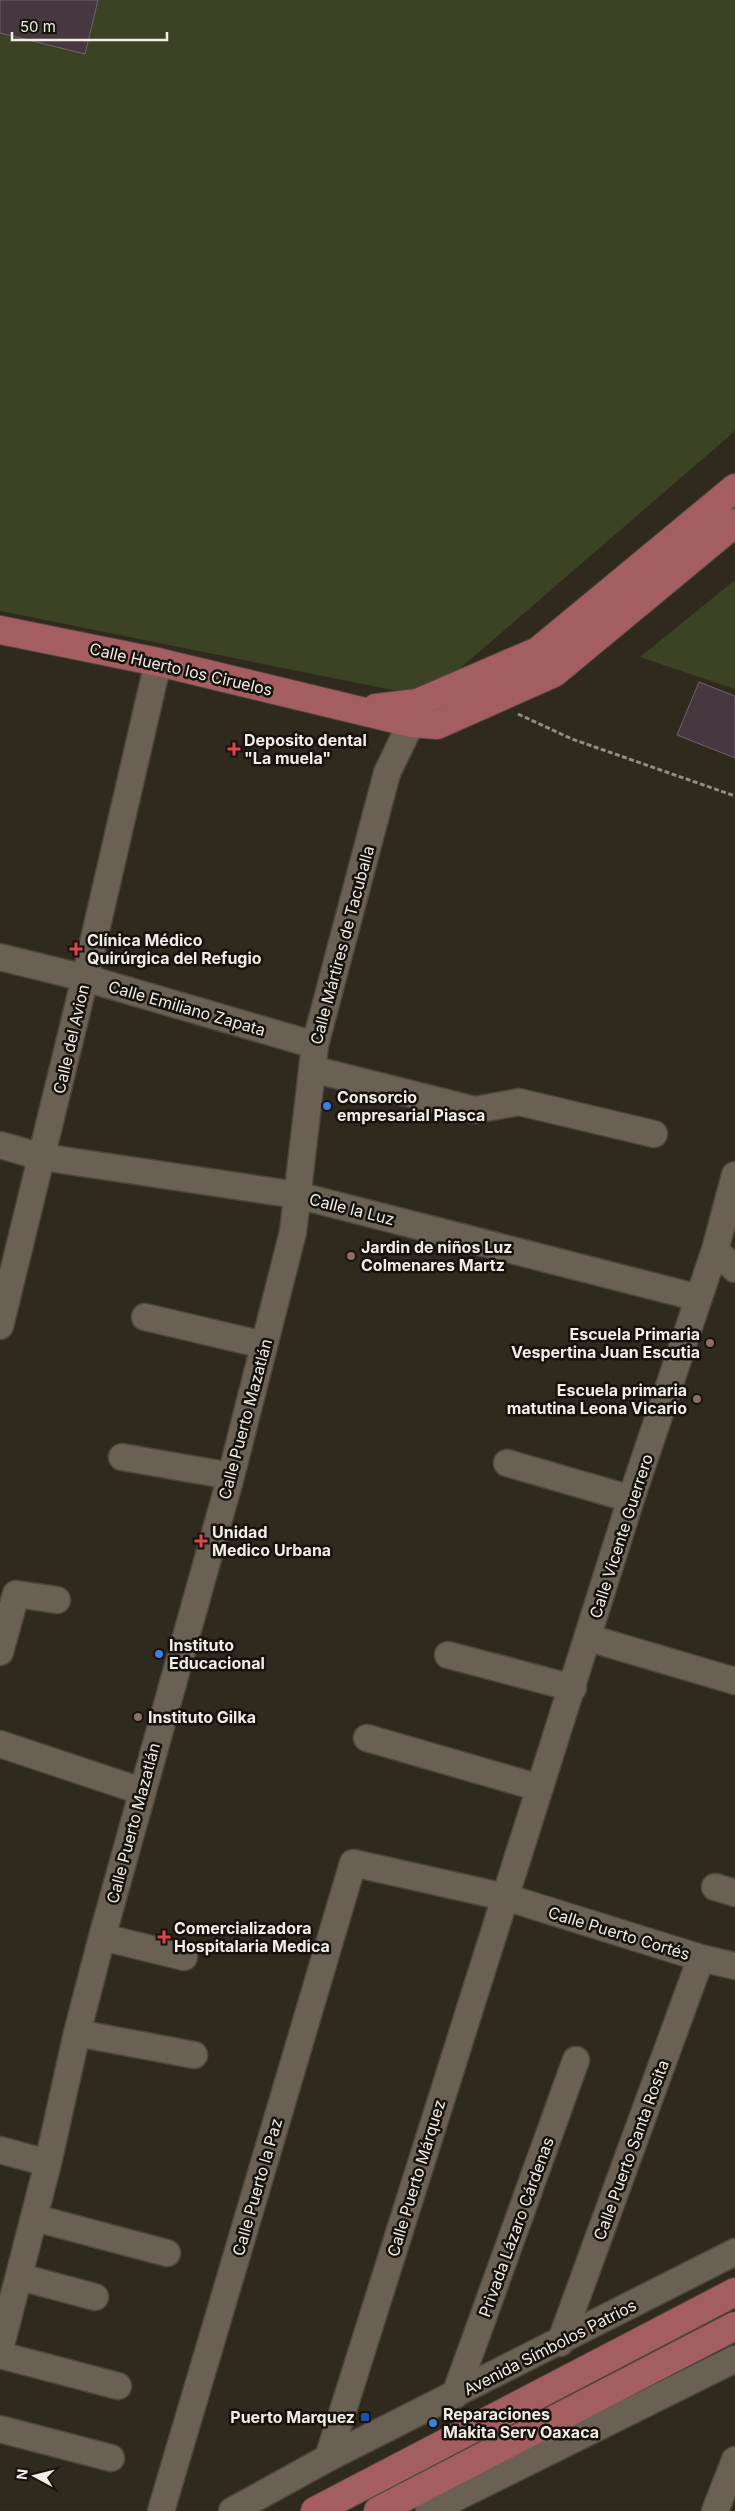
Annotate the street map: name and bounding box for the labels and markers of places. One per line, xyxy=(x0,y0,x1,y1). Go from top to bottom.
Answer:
place label: Deposito dental "La muela" xyxy=(244,730,367,768)
marker: Deposito dental "La muela" xyxy=(228,743,240,755)
place label: Clínica Médico Quirúrgica del Refugio xyxy=(87,930,262,968)
marker: Clínica Médico Quirúrgica del Refugio xyxy=(69,942,83,956)
place label: Consorcio empresarial Piasca xyxy=(337,1087,485,1125)
marker: Consorcio empresarial Piasca xyxy=(321,1100,333,1112)
place label: Jardin de niños Luz Colmenares Martz xyxy=(361,1237,512,1275)
marker: Jardin de niños Luz Colmenares Martz xyxy=(345,1250,357,1262)
place label: Escuela Primaria Vespertina Juan Escutia xyxy=(511,1324,700,1362)
marker: Escuela Primaria Vespertina Juan Escutia xyxy=(704,1337,716,1349)
place label: Escuela primaria matutina Leona Vicario xyxy=(507,1380,687,1418)
marker: Escuela primaria matutina Leona Vicario xyxy=(691,1393,703,1405)
place label: Unidad Medico Urbana xyxy=(212,1522,331,1560)
marker: Unidad Medico Urbana xyxy=(194,1534,208,1548)
place label: Instituto Educacional xyxy=(169,1635,265,1673)
marker: Instituto Educacional xyxy=(153,1648,165,1660)
place label: Instituto Gilka xyxy=(148,1707,256,1727)
marker: Instituto Gilka xyxy=(132,1711,144,1723)
place label: Comercializadora Hospitalaria Medica xyxy=(174,1918,330,1956)
marker: Comercializadora Hospitalaria Medica xyxy=(158,1931,170,1943)
place label: Reparaciones Makita Serv Oaxaca xyxy=(443,2404,599,2442)
place label: Puerto Marquez xyxy=(230,2407,355,2427)
marker: Puerto Marquez xyxy=(359,2411,371,2423)
marker: Reparaciones Makita Serv Oaxaca xyxy=(427,2417,439,2429)

